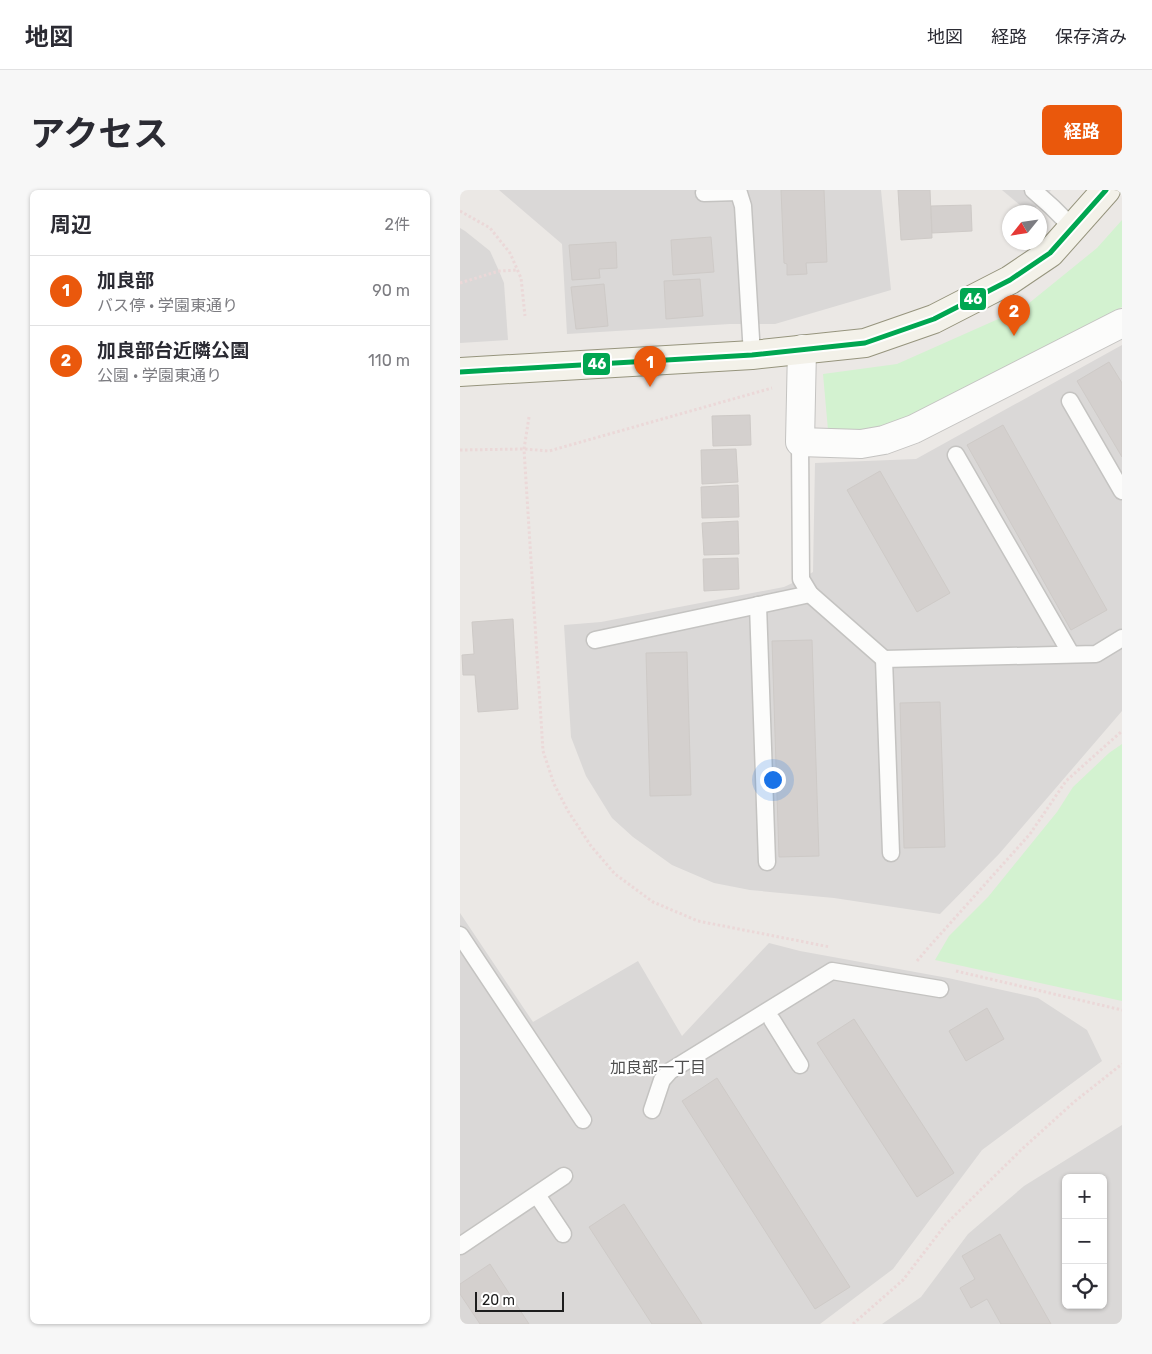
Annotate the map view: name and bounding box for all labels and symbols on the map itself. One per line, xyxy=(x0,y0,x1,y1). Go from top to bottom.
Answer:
north arrow xyxy=(1002,205,1047,250)
line badge: 46 xyxy=(959,287,987,311)
text: 46 xyxy=(964,291,982,308)
pin: 2 xyxy=(998,295,1030,336)
pin: 1 xyxy=(634,346,666,387)
line badge: 46 xyxy=(582,352,611,376)
text: 46 xyxy=(588,356,606,373)
your location xyxy=(760,767,786,793)
district label: 加良部一丁目 xyxy=(610,1058,706,1077)
scale bar xyxy=(475,1289,564,1312)

